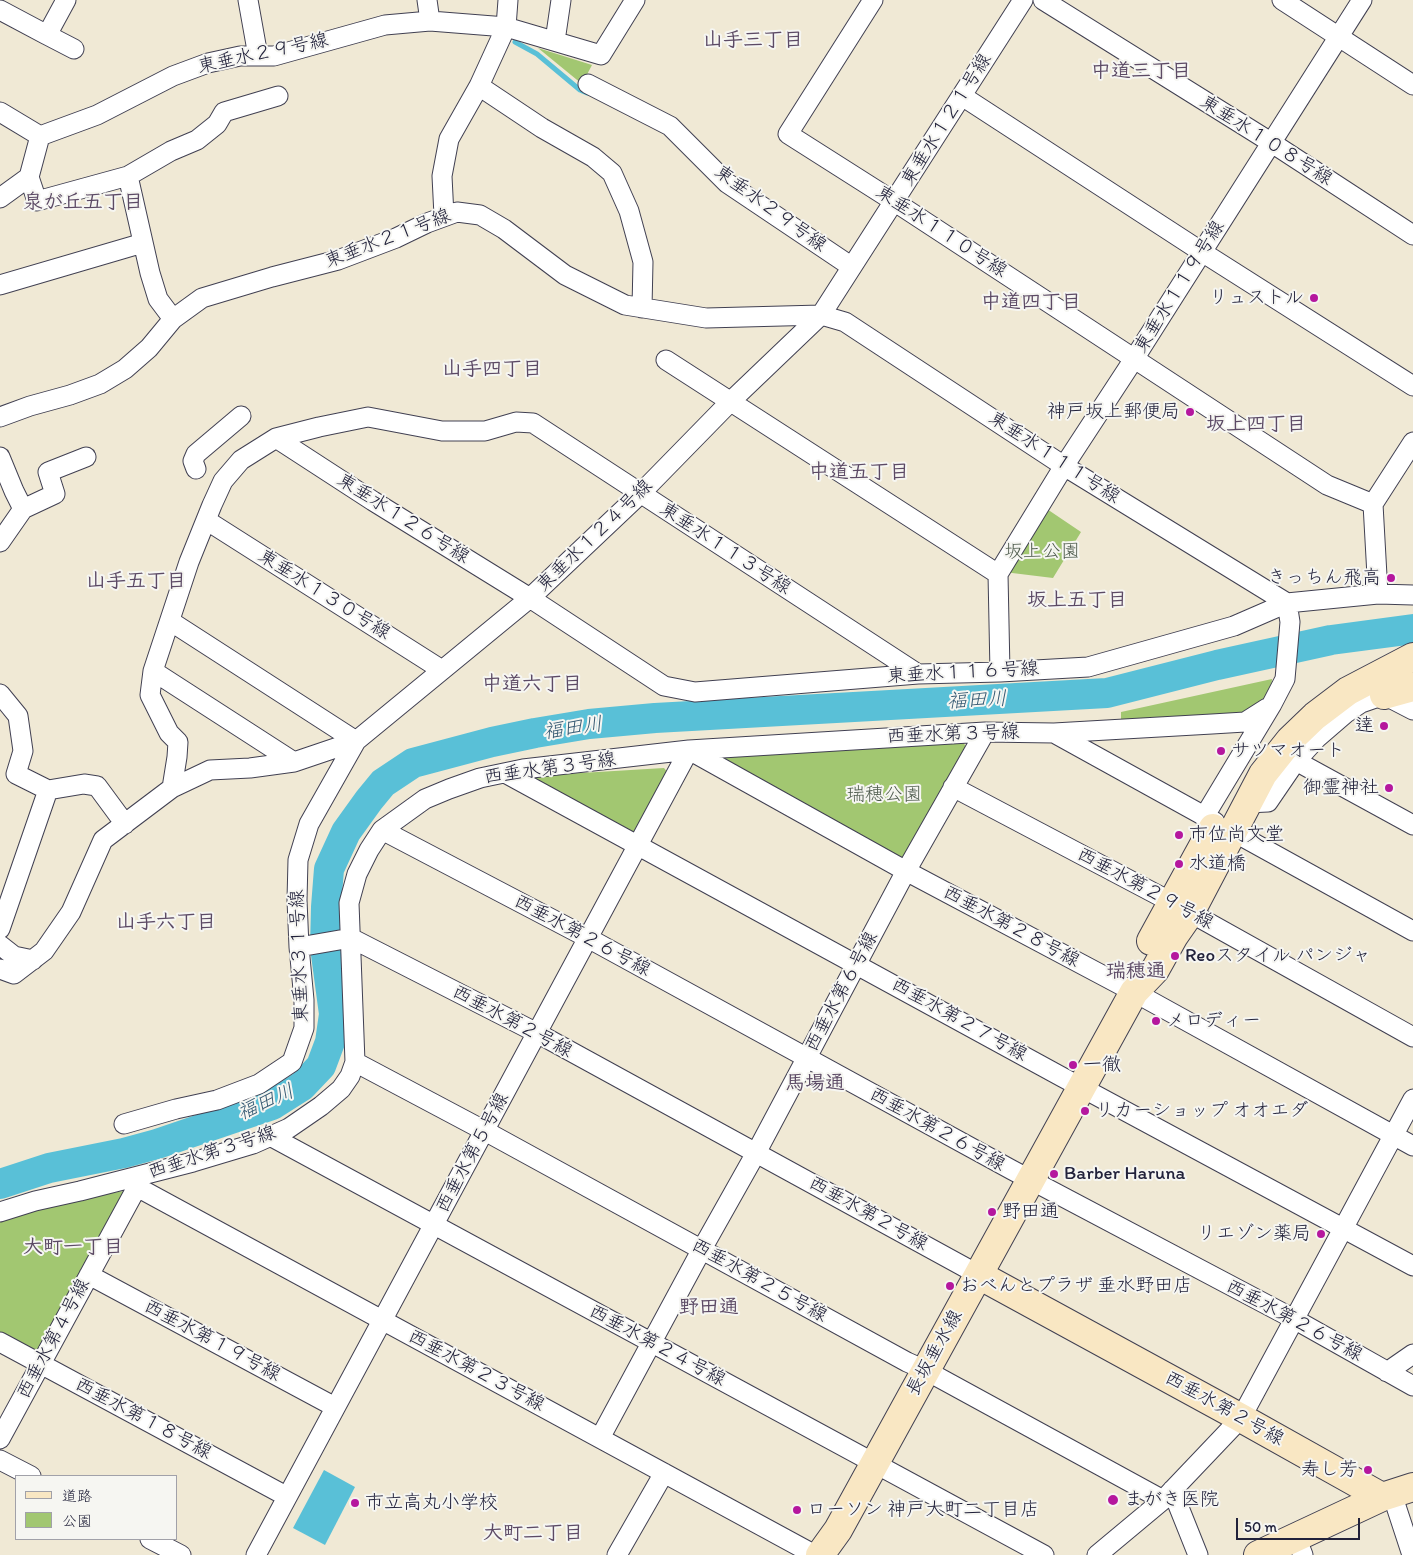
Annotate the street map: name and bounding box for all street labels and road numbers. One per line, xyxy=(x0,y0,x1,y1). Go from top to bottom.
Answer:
street label: 東垂水２９号線 xyxy=(196,29,330,79)
street label: 東垂水１２１号線 xyxy=(897,50,997,190)
street label: 東垂水１０８号線 xyxy=(1196,91,1336,191)
street label: 東垂水２９号線 xyxy=(709,161,831,257)
street label: 東垂水１１０号線 xyxy=(871,181,1011,283)
street label: 東垂水２１号線 xyxy=(322,205,454,273)
street label: 東垂水１１９号線 xyxy=(1130,217,1230,357)
street label: 東垂水１１１号線 xyxy=(984,407,1124,509)
street label: 東垂水１２６号線 xyxy=(333,469,473,569)
street label: 東垂水１２４号線 xyxy=(532,475,658,597)
street label: 東垂水１１３号線 xyxy=(655,498,795,600)
street label: 東垂水１３０号線 xyxy=(254,545,394,645)
street label: 東垂水１１６号線 xyxy=(887,658,1039,688)
street label: 西垂水第３号線 xyxy=(886,721,1020,749)
street label: 西垂水第３号線 xyxy=(483,748,617,790)
street label: 西垂水第２９号線 xyxy=(1073,843,1217,935)
street label: 西垂水第２８号線 xyxy=(939,881,1083,973)
street label: 東垂水３１号線 xyxy=(286,889,314,1023)
street label: 西垂水第２６号線 xyxy=(510,890,654,982)
street label: 西垂水第６号線 xyxy=(801,928,883,1056)
street label: 西垂水第２７号線 xyxy=(887,973,1031,1067)
street label: 西垂水第２号線 xyxy=(448,981,576,1063)
street label: 西垂水第２６号線 xyxy=(865,1083,1009,1177)
street label: 西垂水第５号線 xyxy=(432,1089,514,1217)
street label: 西垂水第３号線 xyxy=(145,1122,279,1184)
street label: 西垂水第２号線 xyxy=(804,1172,932,1256)
street label: 西垂水第２５号線 xyxy=(687,1234,831,1328)
street label: 西垂水第４号線 xyxy=(13,1275,95,1403)
street label: 西垂水第２６号線 xyxy=(1222,1275,1366,1367)
street label: 西垂水第１９号線 xyxy=(140,1295,284,1387)
street label: 西垂水第２４号線 xyxy=(585,1300,729,1392)
street label: 長坂垂水線 xyxy=(902,1306,968,1400)
street label: 西垂水第２３号線 xyxy=(404,1325,548,1417)
street label: 西垂水第２号線 xyxy=(1160,1367,1288,1451)
street label: 西垂水第１８号線 xyxy=(71,1373,215,1465)

